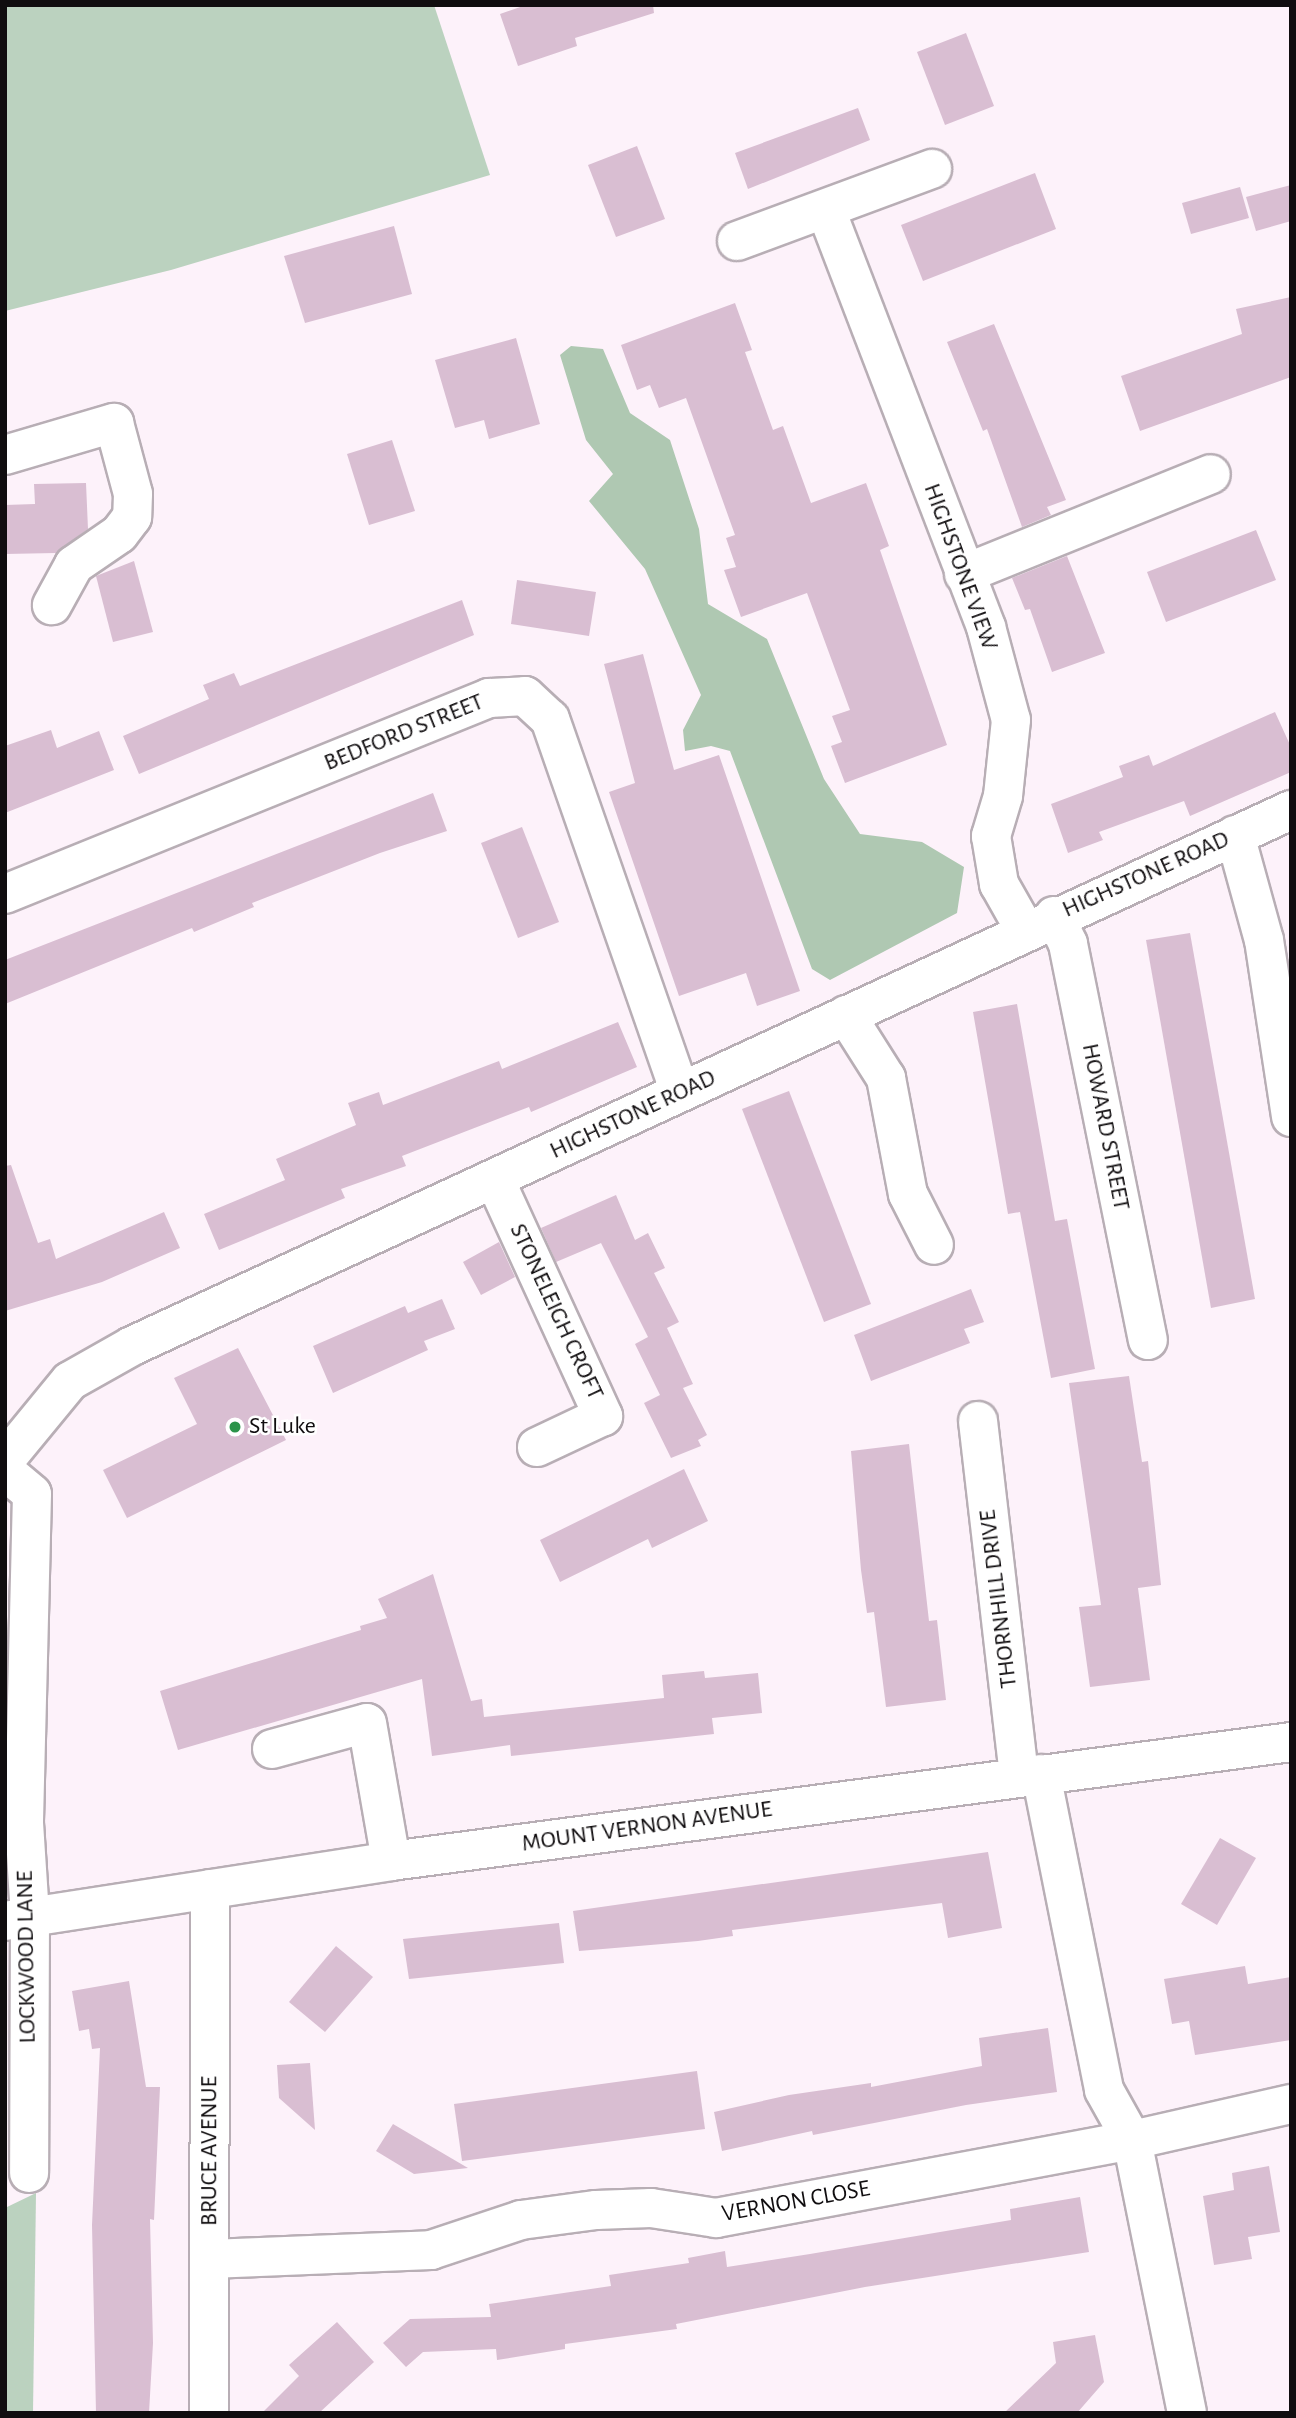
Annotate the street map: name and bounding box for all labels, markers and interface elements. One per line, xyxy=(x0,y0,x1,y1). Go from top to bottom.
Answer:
street label: HIGHSTONE VIEW xyxy=(917,480,1003,654)
street label: BEDFORD STREET xyxy=(320,688,488,778)
street label: HIGHSTONE ROAD xyxy=(1058,825,1234,925)
street label: HOWARD STREET xyxy=(1075,1041,1135,1213)
street label: HIGHSTONE ROAD xyxy=(546,1064,720,1166)
street label: STONELEIGH CROFT xyxy=(503,1219,609,1405)
place label: St Luke xyxy=(249,1413,316,1441)
marker: St Luke xyxy=(227,1419,243,1435)
street label: THORNHILL DRIVE xyxy=(974,1508,1024,1690)
street label: MOUNT VERNON AVENUE xyxy=(520,1795,774,1859)
street label: LOCKWOOD LANE xyxy=(11,1870,43,2044)
street label: BRUCE AVENUE xyxy=(196,2076,224,2226)
street label: VERNON CLOSE xyxy=(720,2175,872,2229)

